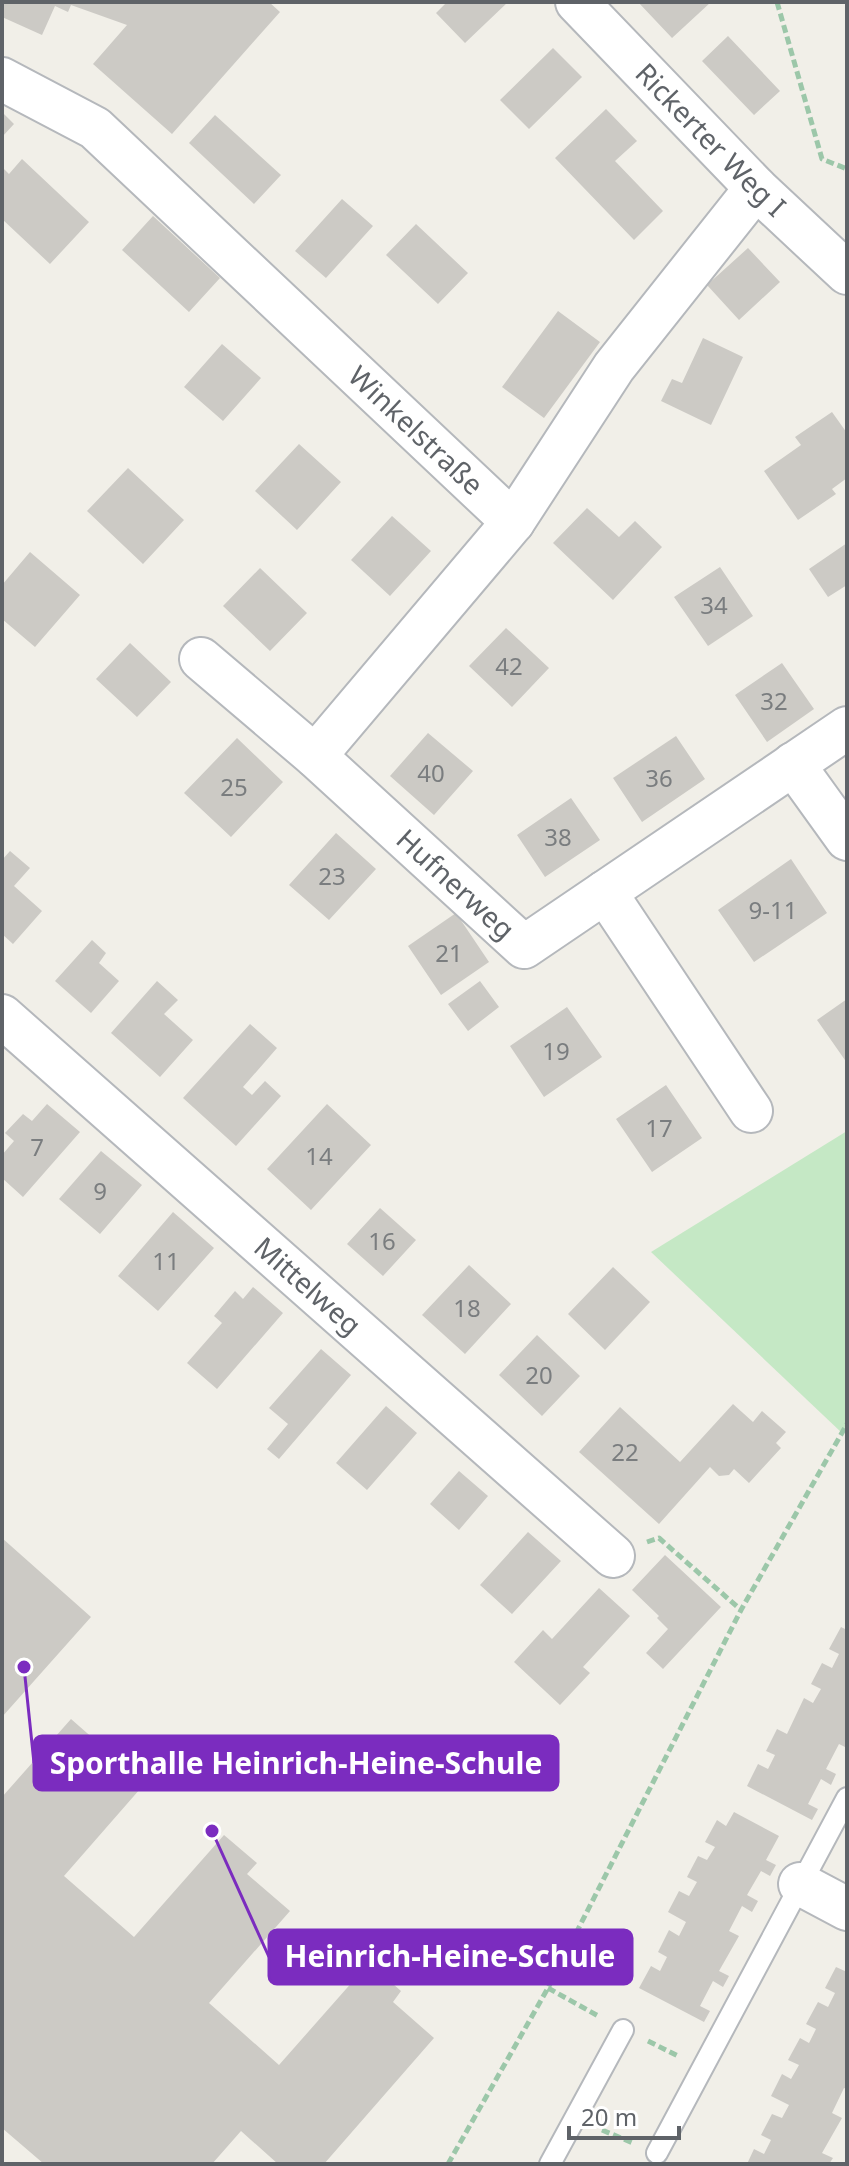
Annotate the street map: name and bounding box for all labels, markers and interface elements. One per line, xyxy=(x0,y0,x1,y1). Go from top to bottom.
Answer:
street label: Rickerter Weg I xyxy=(628,54,795,224)
street label: Winkelstraße xyxy=(341,357,492,503)
house number: 34 xyxy=(700,588,728,621)
house number: 42 xyxy=(495,649,523,682)
house number: 32 xyxy=(760,684,788,717)
house number: 40 xyxy=(417,756,445,789)
house number: 36 xyxy=(645,761,673,794)
house number: 25 xyxy=(220,770,248,803)
street label: Hufnerweg xyxy=(389,820,523,947)
house number: 38 xyxy=(544,820,572,853)
house number: 23 xyxy=(318,859,346,892)
house number: 9-11 xyxy=(749,893,797,926)
house number: 21 xyxy=(435,936,463,969)
house number: 19 xyxy=(542,1034,570,1067)
house number: 17 xyxy=(645,1111,673,1144)
house number: 7 xyxy=(30,1130,44,1163)
house number: 14 xyxy=(305,1139,333,1172)
house number: 9 xyxy=(93,1174,107,1207)
house number: 16 xyxy=(368,1224,396,1257)
street label: Mittelweg xyxy=(247,1228,370,1343)
house number: 11 xyxy=(152,1244,180,1277)
house number: 18 xyxy=(453,1291,481,1324)
house number: 20 xyxy=(525,1358,553,1391)
house number: 22 xyxy=(611,1435,639,1468)
callout: Sporthalle Heinrich-Heine-Schule xyxy=(34,1736,558,1790)
text: Sporthalle Heinrich-Heine-Schule xyxy=(50,1742,542,1783)
callout: Heinrich-Heine-Schule xyxy=(269,1930,632,1984)
text: Heinrich-Heine-Schule xyxy=(285,1935,616,1976)
scale bar xyxy=(569,2090,679,2140)
text: 20 m xyxy=(581,2100,637,2133)

